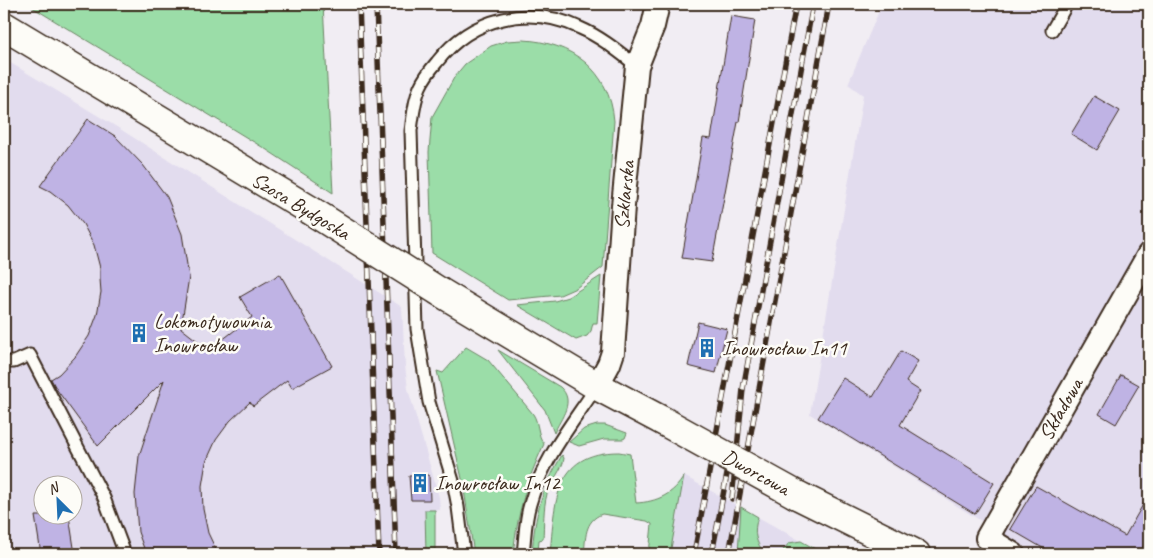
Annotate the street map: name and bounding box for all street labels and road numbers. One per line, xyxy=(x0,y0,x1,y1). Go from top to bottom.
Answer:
street label: Szklarska xyxy=(608,158,641,230)
street label: Szosa Bydgoska xyxy=(247,166,357,246)
street label: Składowa xyxy=(1033,371,1090,445)
street label: Dworcowa xyxy=(717,443,796,502)

